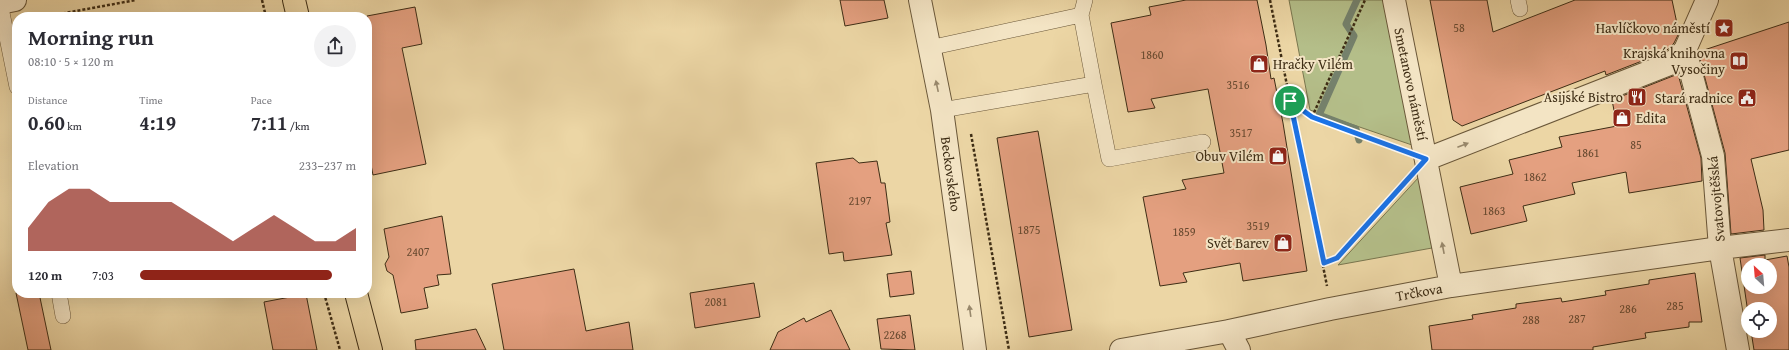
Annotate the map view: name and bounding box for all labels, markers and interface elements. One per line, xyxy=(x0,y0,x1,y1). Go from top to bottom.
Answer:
place icon: Havlíčkovo náměstí xyxy=(1713,17,1735,39)
place label: Havlíčkovo náměstí xyxy=(1596,18,1711,38)
house number: 58 xyxy=(1453,19,1465,36)
text: Morning run xyxy=(28,21,154,53)
button: share xyxy=(314,25,356,67)
street label: Smetanovo náměstí xyxy=(1389,26,1433,143)
place label: Krajská knihovna Vysočiny xyxy=(1623,43,1725,79)
house number: 1860 xyxy=(1140,46,1164,63)
library icon: Krajská knihovna Vysočiny xyxy=(1728,50,1750,72)
text: 08:10 · 5 × 120 m xyxy=(28,52,114,71)
shop icon: Hračky Vilém xyxy=(1248,53,1270,75)
place label: Hračky Vilém xyxy=(1273,54,1354,74)
house number: 3516 xyxy=(1226,76,1250,93)
one-way arrow xyxy=(933,80,939,92)
pin xyxy=(1273,84,1307,118)
restaurant icon: Asijské Bistro xyxy=(1626,86,1648,108)
place label: Asijské Bistro xyxy=(1544,87,1623,107)
public building icon: Stará radnice xyxy=(1736,87,1758,109)
place label: Stará radnice xyxy=(1655,88,1733,108)
icon: arrive xyxy=(1279,90,1301,112)
text: Distance xyxy=(28,92,67,108)
text: Time xyxy=(139,92,163,108)
text: Pace xyxy=(251,92,272,108)
shop icon: Edita xyxy=(1611,107,1633,129)
text: 0.60 xyxy=(28,108,65,137)
text: 4:19 xyxy=(139,108,176,137)
text: 7:11 xyxy=(251,108,287,137)
place label: Edita xyxy=(1636,108,1666,128)
text: km xyxy=(65,118,82,134)
text: /km xyxy=(287,118,310,134)
house number: 3517 xyxy=(1229,124,1253,141)
street label: Beckovského xyxy=(936,135,966,213)
house number: 85 xyxy=(1630,136,1642,153)
one-way arrow xyxy=(1457,141,1469,147)
house number: 1861 xyxy=(1576,144,1600,161)
shop icon: Obuv Vilém xyxy=(1267,145,1289,167)
place label: Obuv Vilém xyxy=(1196,146,1265,166)
street label: Svatovojtěšská xyxy=(1702,155,1730,243)
text: Elevation xyxy=(28,156,79,175)
text: 233–237 m xyxy=(299,156,356,175)
house number: 1862 xyxy=(1523,168,1547,185)
house number: 2197 xyxy=(848,192,872,209)
house number: 1863 xyxy=(1482,202,1506,219)
house number: 3519 xyxy=(1246,217,1270,234)
house number: 1875 xyxy=(1017,221,1041,238)
house number: 1859 xyxy=(1172,223,1196,240)
shop icon: Svět Barev xyxy=(1272,232,1294,254)
place label: Svět Barev xyxy=(1207,233,1269,253)
one-way arrow xyxy=(1440,242,1446,254)
house number: 2407 xyxy=(406,243,430,260)
north arrow xyxy=(1741,258,1777,294)
map controls xyxy=(1741,258,1777,338)
text: 120 m xyxy=(28,266,62,285)
text: 7:03 xyxy=(92,266,114,285)
street label: Trčkova xyxy=(1394,278,1444,306)
house number: 2081 xyxy=(704,293,728,310)
house number: 285 xyxy=(1666,297,1684,314)
house number: 286 xyxy=(1619,300,1637,317)
button: locate xyxy=(1741,302,1777,338)
one-way arrow xyxy=(967,305,973,317)
house number: 287 xyxy=(1568,310,1586,327)
house number: 288 xyxy=(1522,311,1540,328)
house number: 2268 xyxy=(883,326,907,343)

